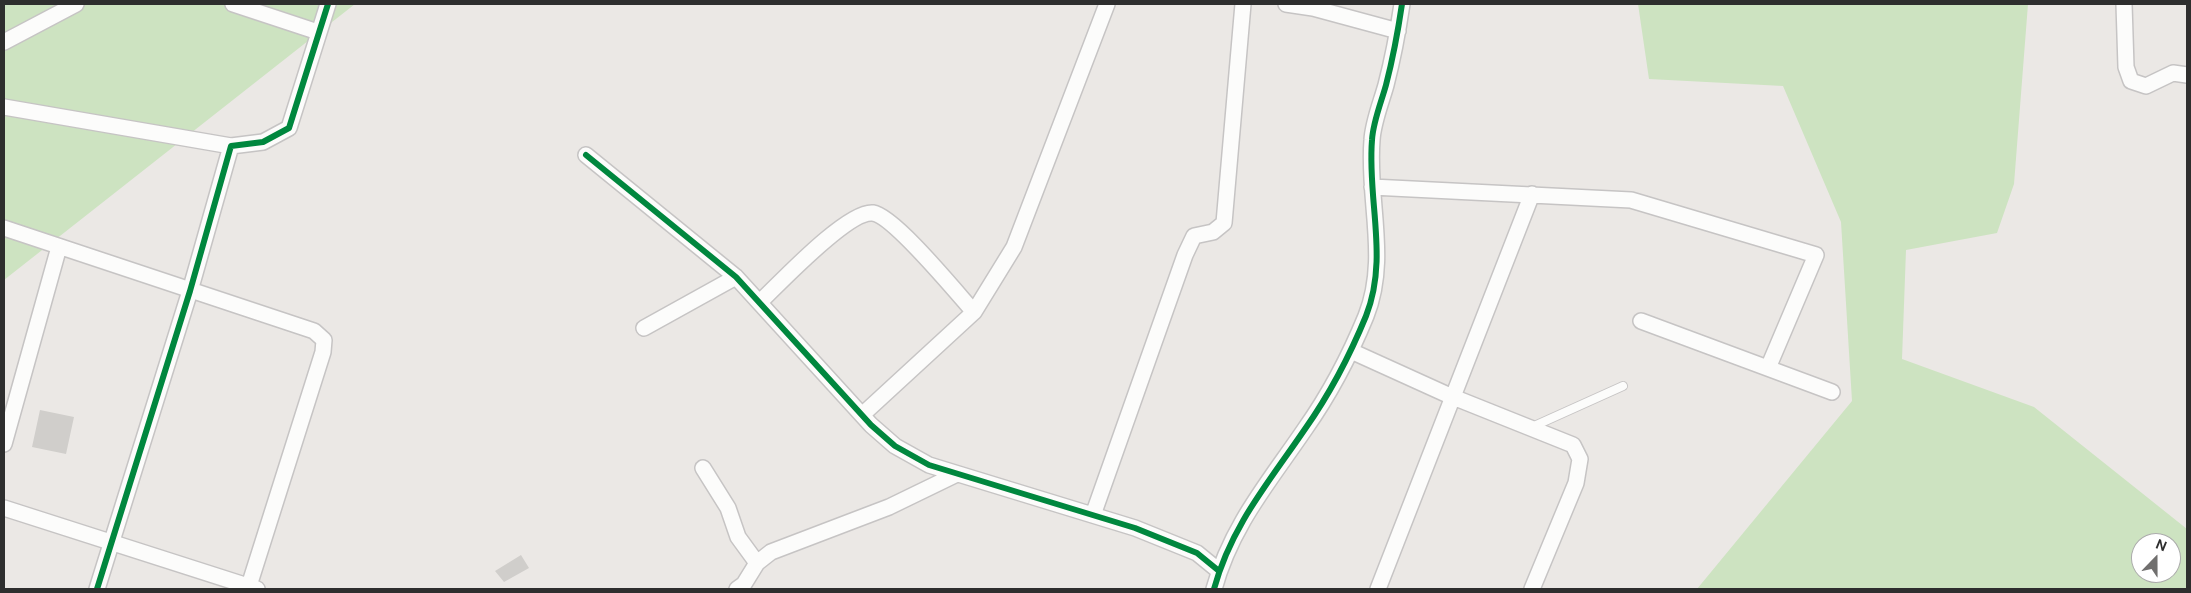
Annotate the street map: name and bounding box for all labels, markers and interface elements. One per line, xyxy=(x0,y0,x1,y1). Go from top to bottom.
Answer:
north arrow xyxy=(2131,533,2181,583)
text: N xyxy=(2153,535,2169,555)

